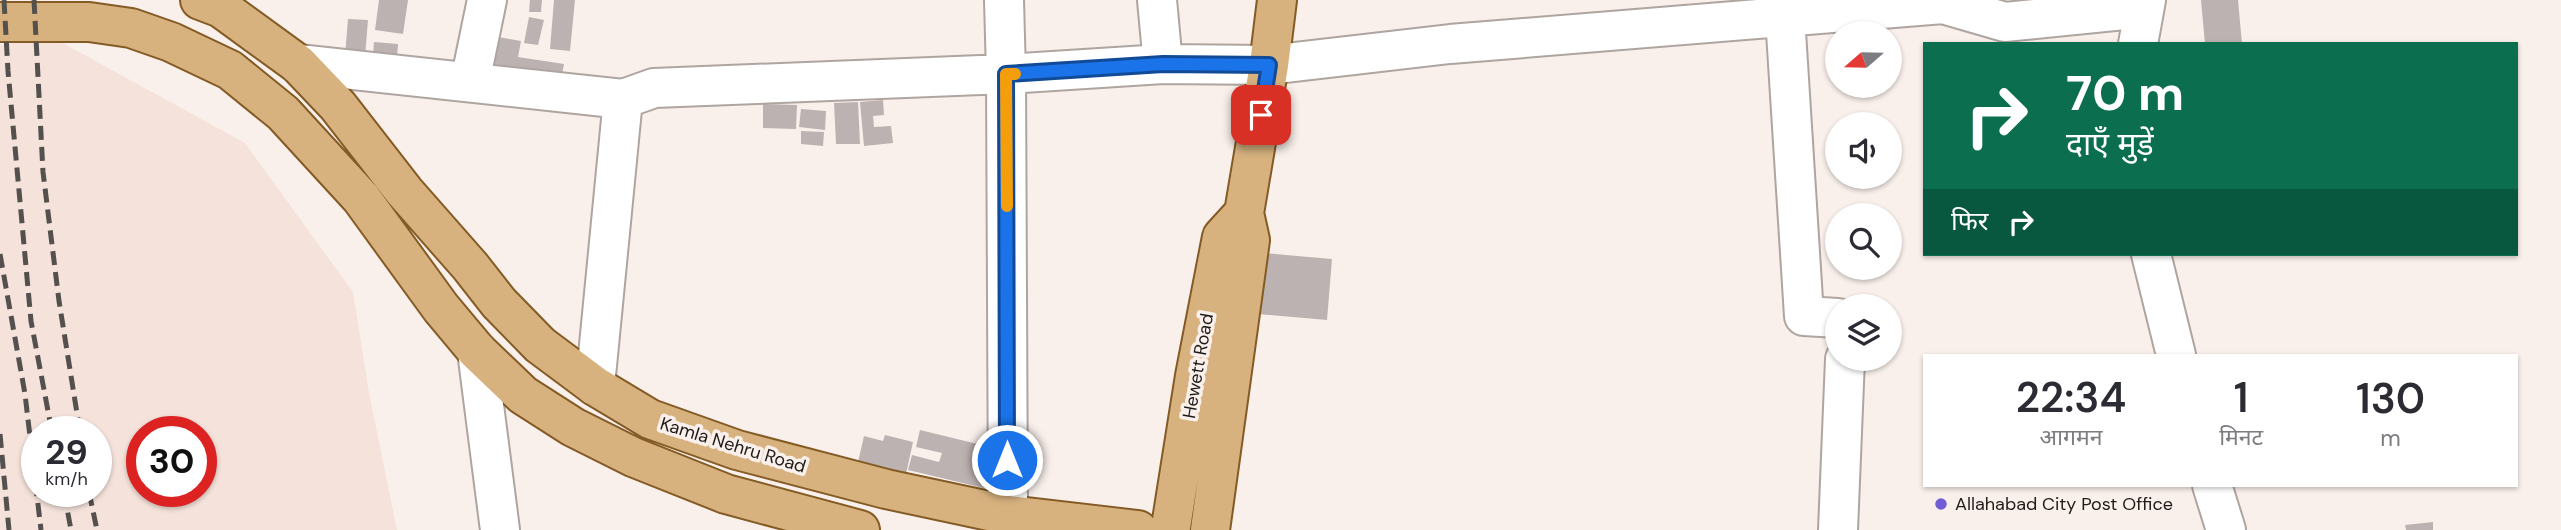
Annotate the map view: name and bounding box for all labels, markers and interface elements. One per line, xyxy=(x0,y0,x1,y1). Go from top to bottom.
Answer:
north arrow xyxy=(1825,21,1902,98)
map controls xyxy=(1825,21,1902,371)
text: 70 m xyxy=(2066,61,2184,125)
icon: right xyxy=(1951,70,2042,161)
pin xyxy=(1231,85,1291,145)
icon: arrive xyxy=(1242,96,1280,134)
button: sound xyxy=(1825,112,1902,189)
text: दाएँ मुड़ें xyxy=(2066,123,2154,165)
button: search xyxy=(1825,203,1902,280)
icon: right xyxy=(2002,203,2040,241)
text: फिर xyxy=(1951,204,1988,238)
button: layers xyxy=(1825,294,1902,371)
street label: Hewett Road xyxy=(1177,312,1219,420)
text: 22:34 xyxy=(2016,370,2126,425)
text: 1 xyxy=(2234,370,2248,425)
text: 130 xyxy=(2356,371,2425,426)
street label: Kamla Nehru Road xyxy=(657,411,809,479)
speed limit sign: 30 xyxy=(126,416,217,507)
text: आगमन xyxy=(2040,422,2103,452)
text: मिनट xyxy=(2219,422,2263,452)
position arrow xyxy=(970,423,1044,497)
text: m xyxy=(2380,423,2401,453)
text: 29 xyxy=(45,429,88,475)
text: km/h xyxy=(45,467,88,491)
place label: Allahabad City Post Office xyxy=(1955,492,2173,516)
marker: Allahabad City Post Office xyxy=(1933,496,1949,512)

